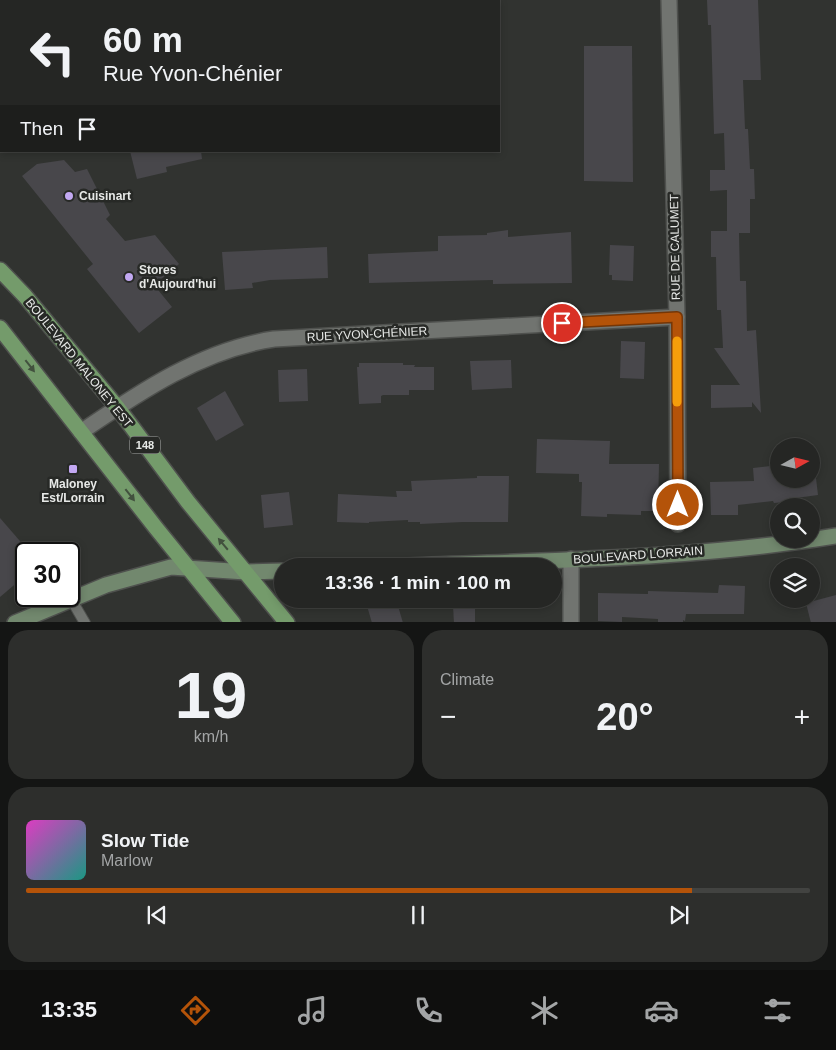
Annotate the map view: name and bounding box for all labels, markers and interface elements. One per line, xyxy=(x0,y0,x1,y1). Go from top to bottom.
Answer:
icon: left xyxy=(20,20,85,85)
text: 60 m xyxy=(103,20,183,59)
text: Rue Yvon-Chénier xyxy=(103,61,282,86)
icon: arrive xyxy=(73,115,101,143)
text: Then xyxy=(20,118,63,139)
place label: Cuisinart xyxy=(79,189,131,203)
marker: Cuisinart xyxy=(63,190,75,202)
street label: RUE DE CALUMET xyxy=(667,193,683,300)
place label: Stores d'Aujourd'hui xyxy=(139,263,216,291)
marker: Stores d'Aujourd'hui xyxy=(123,271,135,283)
street label: BOULEVARD MALONEY EST xyxy=(23,296,136,431)
pin xyxy=(541,302,583,344)
icon: arrive xyxy=(548,309,576,337)
street label: RUE YVON-CHÉNIER xyxy=(306,323,428,344)
one-way arrow xyxy=(25,360,36,373)
road number: 148 xyxy=(130,436,160,454)
north arrow xyxy=(770,438,820,488)
map controls xyxy=(770,438,820,608)
marker: Maloney Est/Lorrain xyxy=(67,463,79,475)
place label: Maloney Est/Lorrain xyxy=(41,477,105,505)
position arrow xyxy=(651,478,703,530)
one-way arrow xyxy=(125,488,135,502)
button: search xyxy=(770,498,820,548)
one-way arrow xyxy=(218,538,229,550)
speed limit sign: 30 xyxy=(15,542,80,607)
street label: BOULEVARD LORRAIN xyxy=(573,543,703,567)
button: layers xyxy=(770,558,820,608)
text: 13:36 · 1 min · 100 m xyxy=(325,572,511,593)
text: 19 xyxy=(175,659,247,732)
text: Climate xyxy=(440,671,494,688)
text: 20° xyxy=(596,696,654,738)
text: − xyxy=(440,701,456,732)
text: + xyxy=(794,701,810,732)
text: km/h xyxy=(194,728,228,745)
text: Slow Tide xyxy=(101,830,189,851)
text: Marlow xyxy=(101,852,153,869)
icon: previous xyxy=(143,901,171,929)
icon: pause xyxy=(404,901,432,929)
icon: next xyxy=(665,901,693,929)
icon: directions xyxy=(178,993,213,1028)
icon: music xyxy=(295,993,330,1028)
icon: phone xyxy=(411,993,446,1028)
icon: climate xyxy=(527,993,562,1028)
icon: car xyxy=(644,993,679,1028)
icon: filters xyxy=(760,993,795,1028)
text: 13:35 xyxy=(41,997,97,1022)

